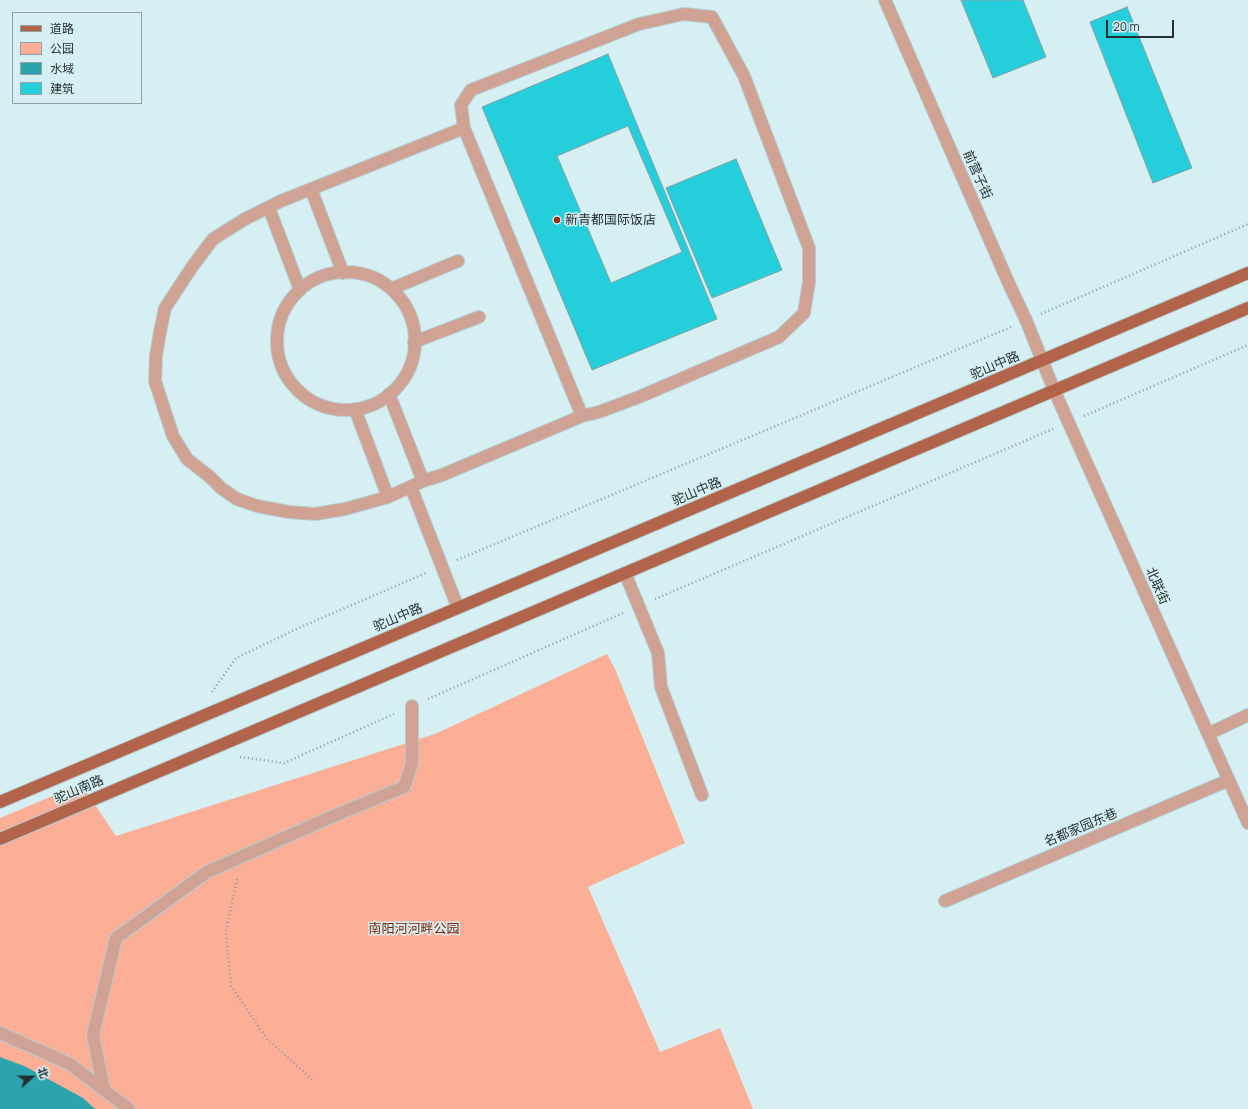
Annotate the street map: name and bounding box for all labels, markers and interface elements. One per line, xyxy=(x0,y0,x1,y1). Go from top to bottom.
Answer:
legend xyxy=(12,12,142,104)
scale bar xyxy=(1108,12,1176,38)
text: 20 m xyxy=(1113,18,1140,35)
text: 道路 xyxy=(50,20,74,37)
text: 公园 xyxy=(50,40,74,57)
text: 水域 xyxy=(50,60,74,77)
text: 建筑 xyxy=(50,80,74,97)
street label: 前营子街 xyxy=(959,148,995,202)
place label: 新青都国际饭店 xyxy=(565,212,656,228)
marker: 新青都国际饭店 xyxy=(552,215,562,225)
street label: 驼山中路 xyxy=(968,349,1022,383)
street label: 驼山中路 xyxy=(670,475,724,509)
street label: 北联街 xyxy=(1142,565,1172,607)
street label: 驼山中路 xyxy=(371,601,425,635)
street label: 驼山南路 xyxy=(52,773,106,807)
street label: 名都家园东巷 xyxy=(1042,806,1120,850)
park label: 南阳河河畔公园 xyxy=(369,921,459,937)
north arrow xyxy=(12,1057,52,1097)
text: 北 xyxy=(35,1065,53,1080)

